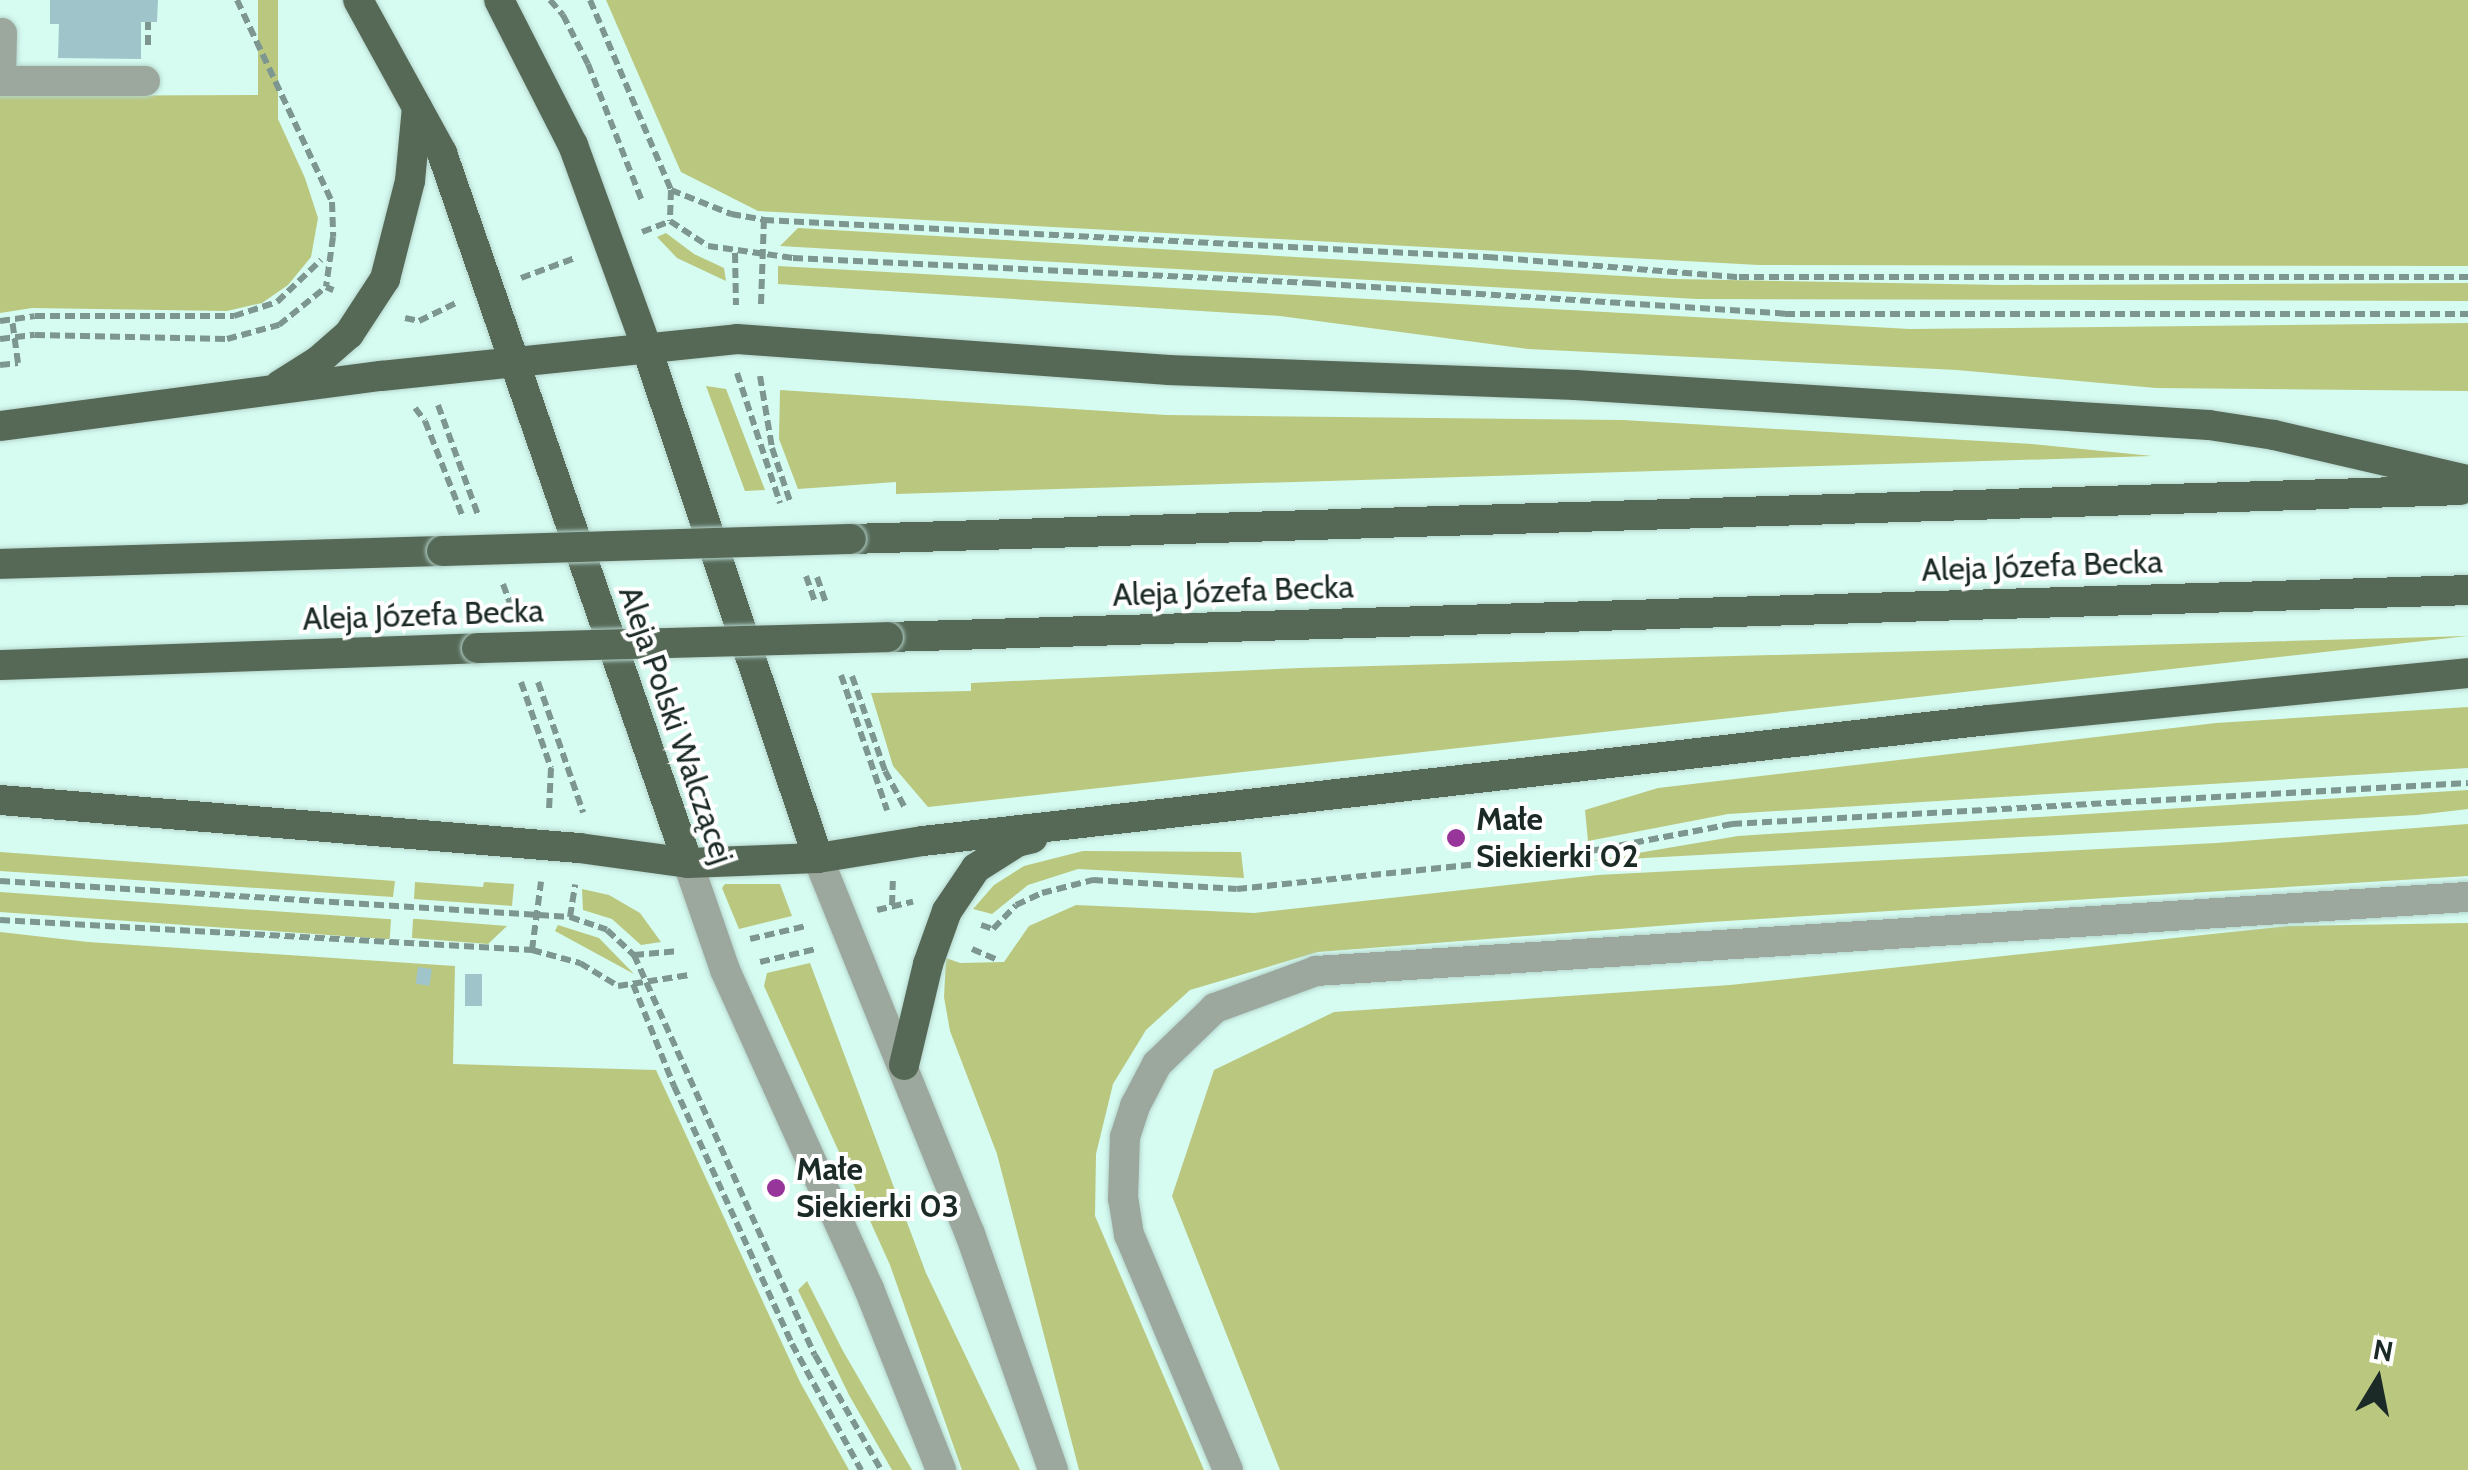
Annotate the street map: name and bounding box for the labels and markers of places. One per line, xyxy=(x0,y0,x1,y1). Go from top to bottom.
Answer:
place label: Małe Siekierki 02 xyxy=(1476,801,1639,876)
marker: Małe Siekierki 02 xyxy=(1445,827,1467,849)
place label: Małe Siekierki 03 xyxy=(796,1151,959,1226)
marker: Małe Siekierki 03 xyxy=(765,1177,787,1199)

